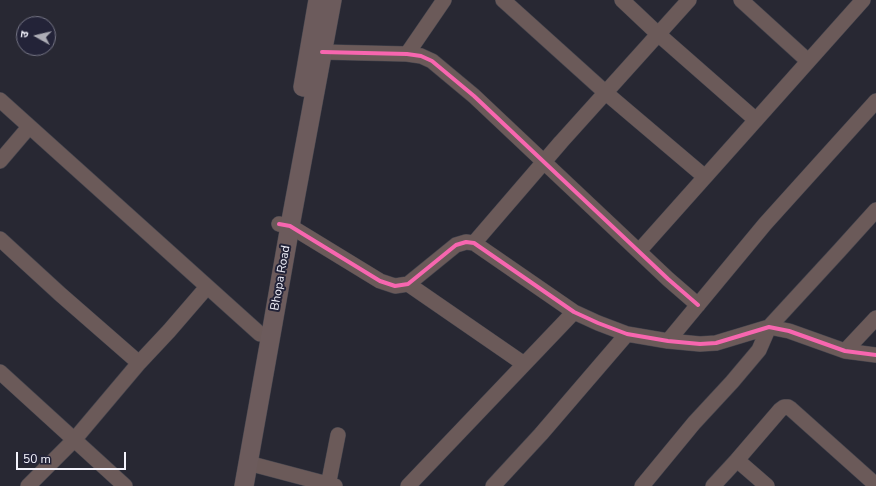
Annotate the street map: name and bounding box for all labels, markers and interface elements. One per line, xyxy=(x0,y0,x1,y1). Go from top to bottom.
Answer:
north arrow xyxy=(16,16,56,56)
text: उ xyxy=(17,30,32,39)
street label: Bhopa Road xyxy=(268,244,294,312)
scale bar xyxy=(18,444,128,470)
text: 50 m xyxy=(23,451,51,467)

